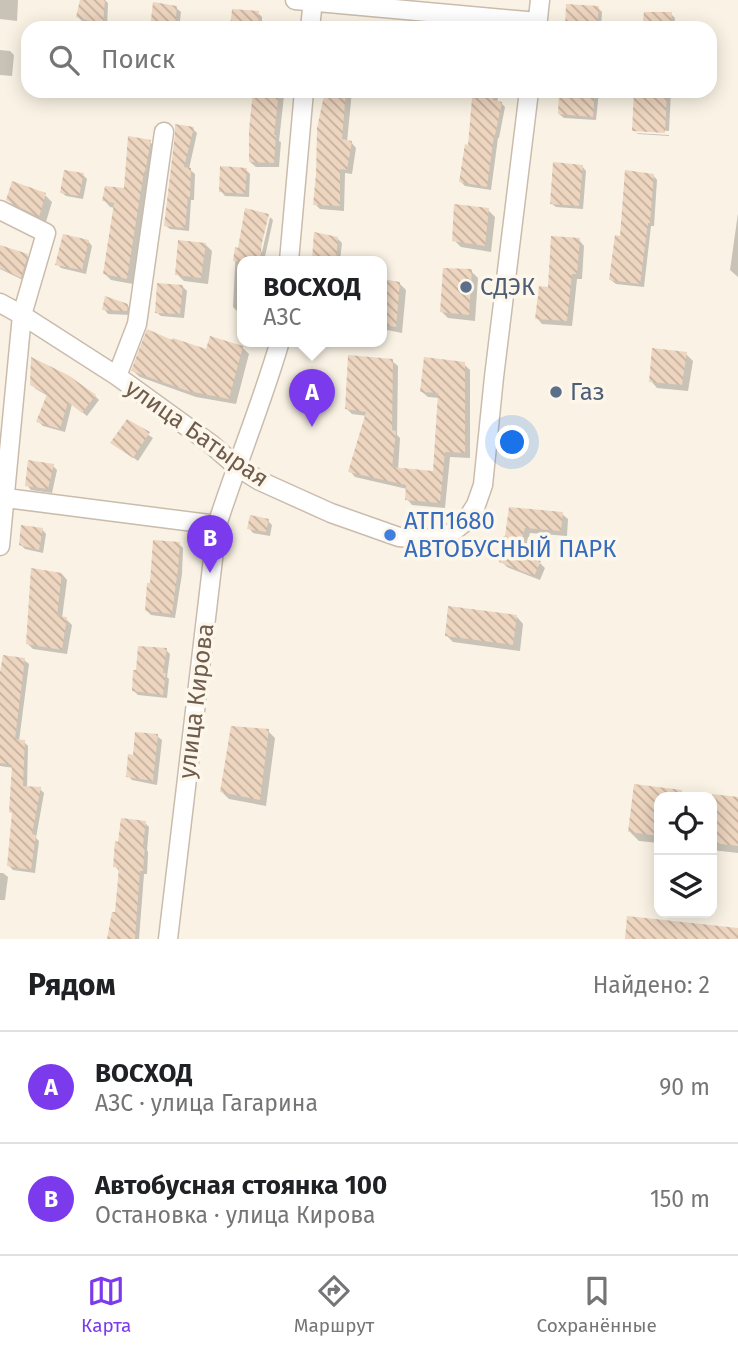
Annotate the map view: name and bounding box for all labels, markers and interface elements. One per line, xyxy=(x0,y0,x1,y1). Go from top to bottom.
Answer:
search box xyxy=(21,21,717,98)
icon: search xyxy=(45,41,83,79)
text: Поиск xyxy=(101,44,175,75)
popup xyxy=(237,256,387,347)
text: ВОСХОД xyxy=(263,272,361,303)
place label: СДЭК xyxy=(480,273,535,301)
marker: СДЭК xyxy=(458,279,474,295)
text: АЗС xyxy=(263,303,301,331)
pin: A xyxy=(289,369,335,427)
street label: улица Батырая xyxy=(120,373,274,493)
place label: Газ xyxy=(570,378,605,406)
marker: Газ xyxy=(548,384,564,400)
your location xyxy=(495,425,529,459)
place label: АТП1680 АВТОБУСНЫЙ ПАРК xyxy=(404,507,616,563)
pin: B xyxy=(187,515,233,573)
marker: АТП1680 АВТОБУСНЫЙ ПАРК xyxy=(382,527,398,543)
street label: улица Кирова xyxy=(173,622,219,780)
map controls xyxy=(654,792,717,918)
button: locate xyxy=(654,792,717,855)
button: layers xyxy=(654,855,717,918)
text: Рядом xyxy=(28,967,116,1003)
text: Найдено: 2 xyxy=(593,971,710,999)
text: ВОСХОД xyxy=(95,1058,192,1089)
text: A xyxy=(44,1073,58,1101)
text: 90 m xyxy=(659,1073,710,1101)
text: АЗС · улица Гагарина xyxy=(95,1089,318,1117)
text: Автобусная стоянка 100 xyxy=(95,1170,387,1201)
text: B xyxy=(44,1185,58,1213)
text: 150 m xyxy=(650,1185,710,1213)
text: Остановка · улица Кирова xyxy=(95,1201,376,1229)
tab: Карта xyxy=(81,1272,131,1337)
tab: Маршрут xyxy=(294,1272,374,1337)
tab: Сохранённые xyxy=(537,1272,657,1337)

